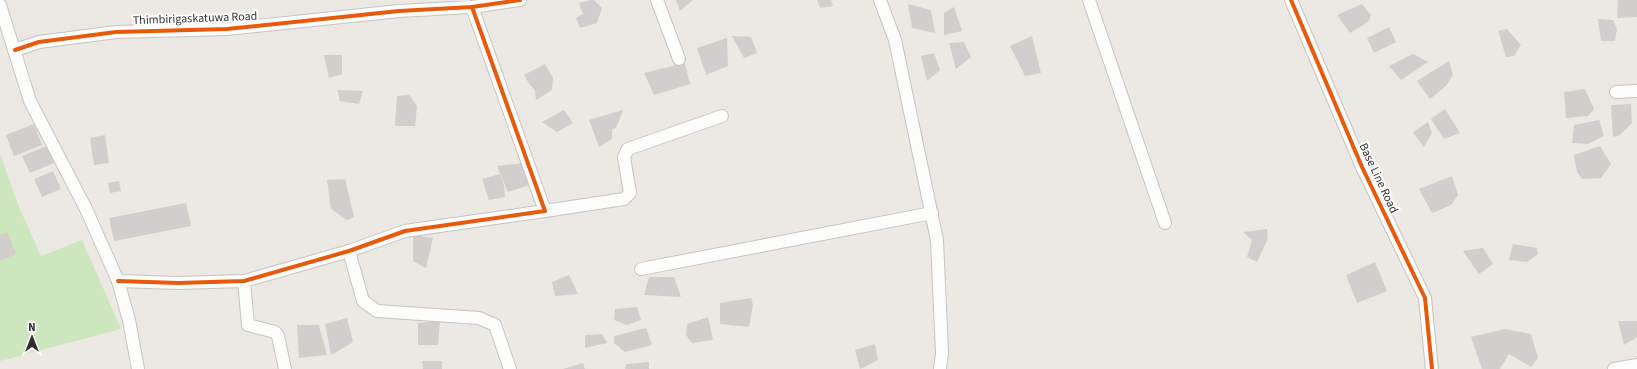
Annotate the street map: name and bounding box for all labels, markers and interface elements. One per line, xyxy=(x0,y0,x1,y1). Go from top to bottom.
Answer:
street label: Thimbirigaskatuwa Road xyxy=(133,8,258,29)
street label: Base Line Road xyxy=(1355,140,1402,216)
north arrow xyxy=(12,317,52,357)
text: N xyxy=(28,320,36,335)

